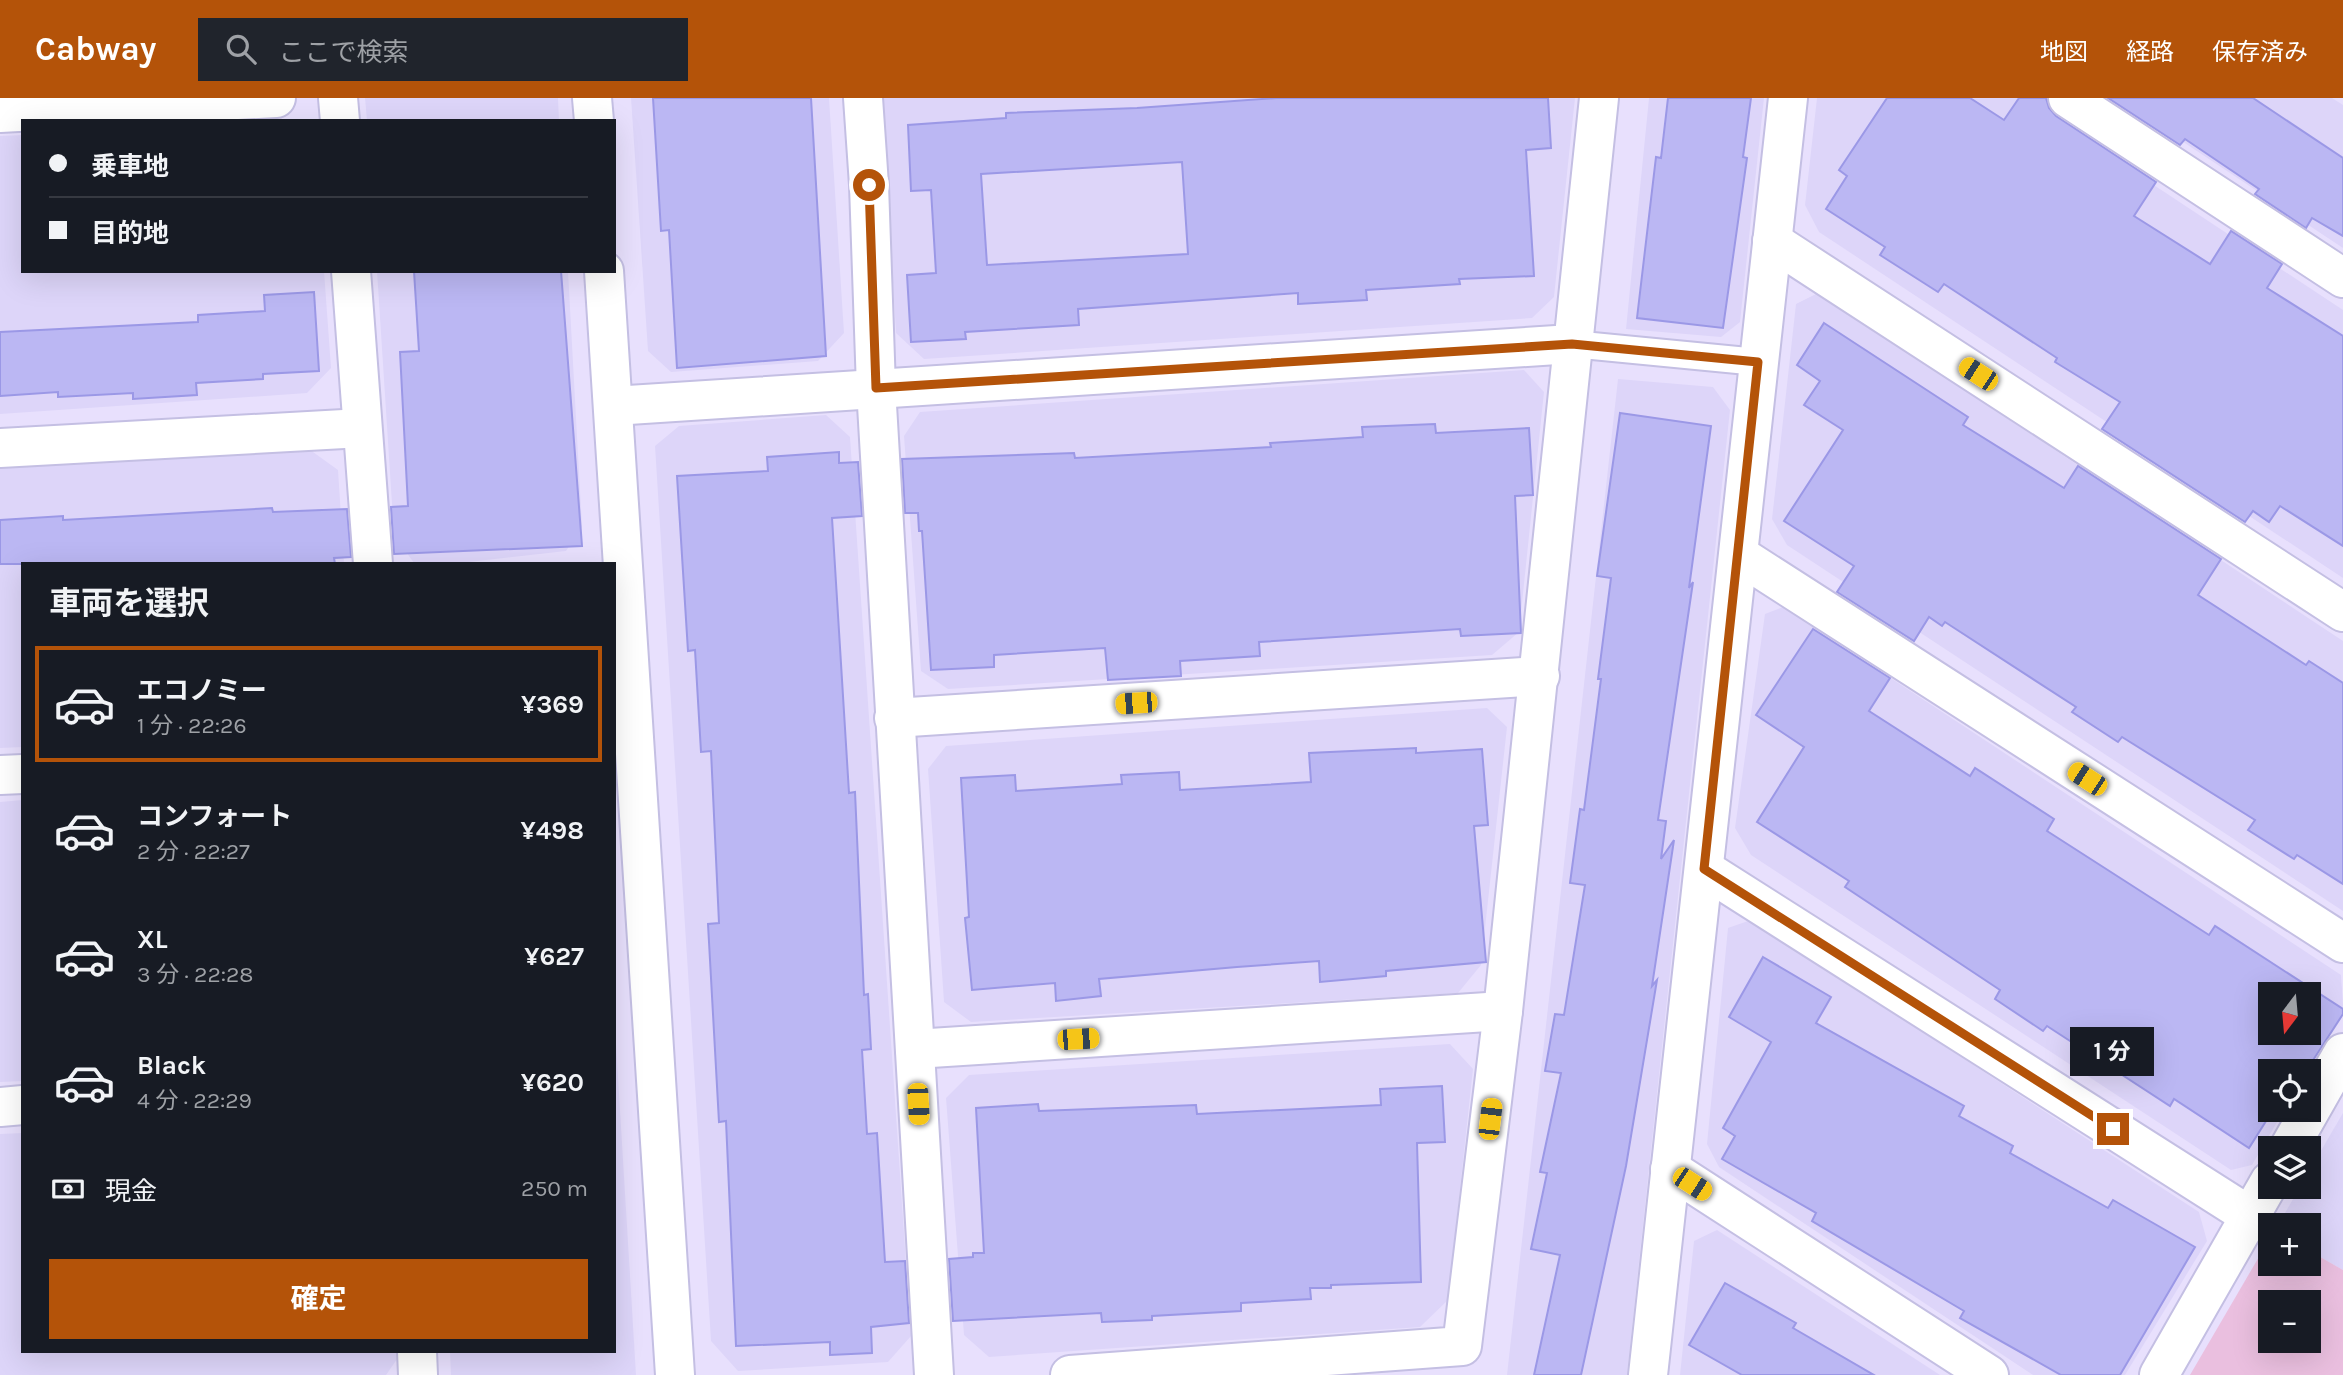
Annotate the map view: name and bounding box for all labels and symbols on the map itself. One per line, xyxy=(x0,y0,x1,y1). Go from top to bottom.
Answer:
route start xyxy=(853,169,885,201)
car xyxy=(1955,354,2002,394)
car xyxy=(1115,691,1158,715)
car xyxy=(2064,759,2111,799)
north arrow xyxy=(2258,982,2320,1045)
car xyxy=(1057,1027,1100,1051)
callout: 1 分 xyxy=(2071,1028,2155,1076)
car xyxy=(907,1082,930,1126)
car xyxy=(1478,1097,1503,1141)
route end xyxy=(2097,1113,2129,1145)
car xyxy=(1669,1164,1716,1204)

